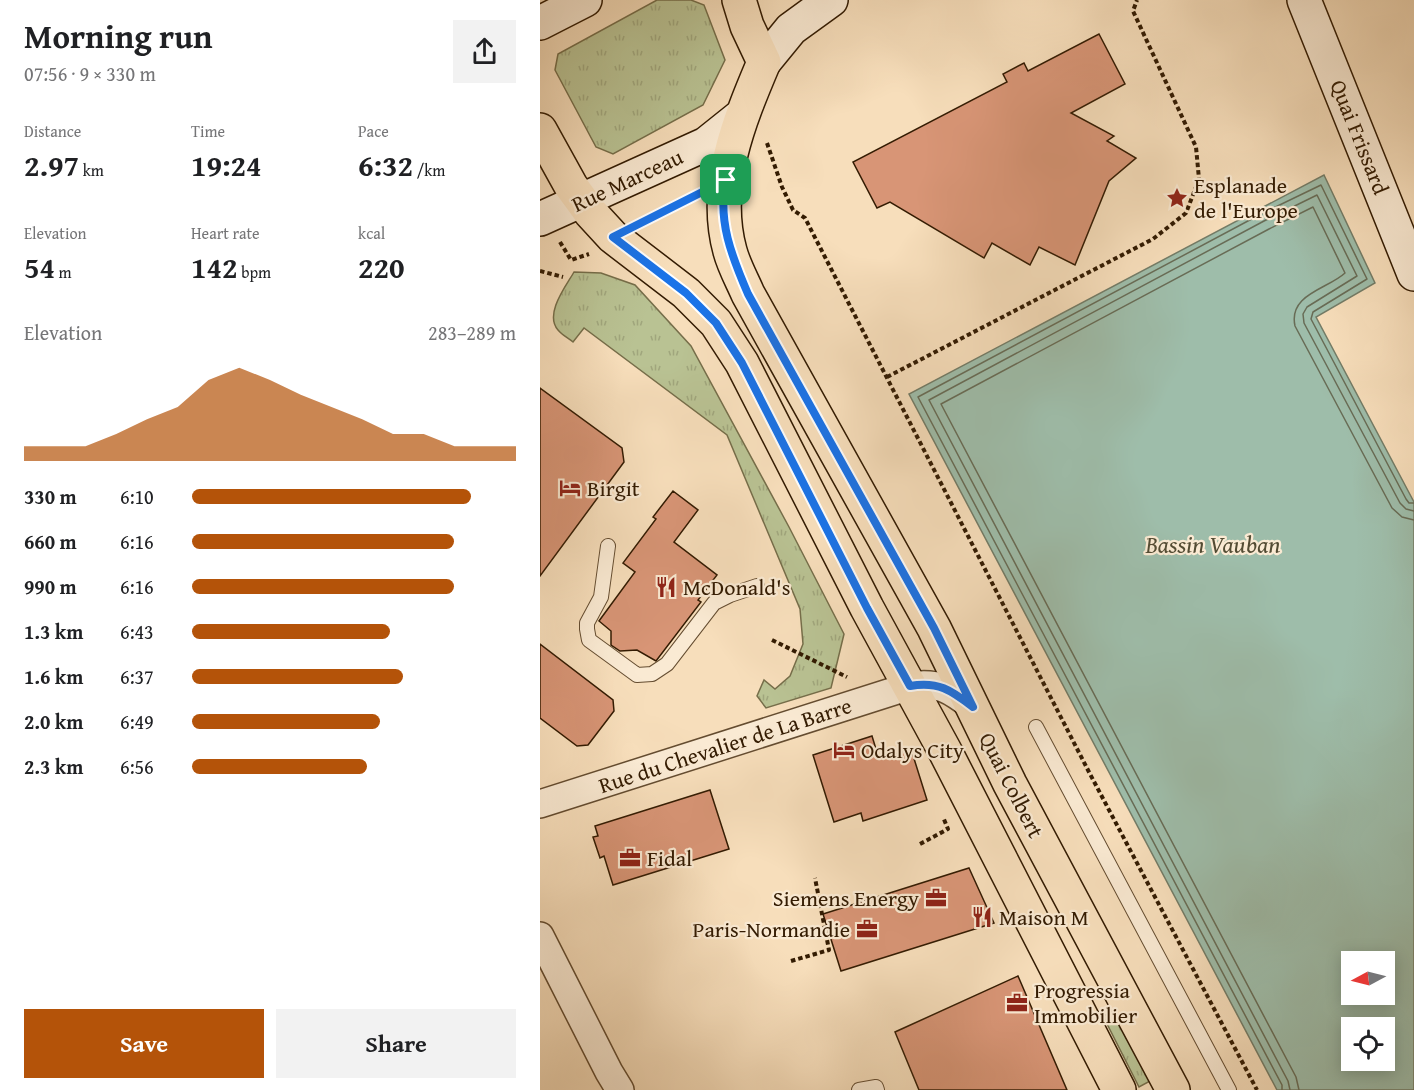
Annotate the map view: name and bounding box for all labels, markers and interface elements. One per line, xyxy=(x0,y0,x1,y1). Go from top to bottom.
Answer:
text: Morning run xyxy=(24,12,213,60)
button: share xyxy=(453,20,516,83)
text: 07:56 · 9 × 330 m xyxy=(24,59,156,88)
street label: Quai Frissard xyxy=(1322,75,1398,199)
text: Distance xyxy=(24,119,81,143)
text: Time xyxy=(191,119,225,143)
text: Pace xyxy=(358,119,389,143)
street label: Rue Marceau xyxy=(566,140,688,220)
text: 2.97 xyxy=(24,143,79,187)
text: 19:24 xyxy=(191,143,262,187)
text: 6:32 xyxy=(358,143,413,187)
pin xyxy=(700,154,751,205)
text: km xyxy=(79,158,104,182)
text: /km xyxy=(413,158,445,182)
icon: arrive xyxy=(709,163,742,196)
place label: Esplanade de l'Europe xyxy=(1194,169,1298,226)
place icon: Esplanade de l'Europe xyxy=(1165,186,1189,210)
text: Elevation xyxy=(24,221,87,245)
text: Heart rate xyxy=(191,221,260,245)
text: kcal xyxy=(358,221,385,245)
text: 54 xyxy=(24,245,55,289)
text: 142 xyxy=(191,245,238,289)
text: 220 xyxy=(358,245,405,289)
text: m xyxy=(55,260,72,284)
text: bpm xyxy=(238,260,271,284)
text: Elevation xyxy=(24,318,102,347)
text: 283–289 m xyxy=(428,318,516,347)
place label: Birgit xyxy=(587,472,640,504)
hotel icon: Birgit xyxy=(558,476,582,500)
text: 330 m xyxy=(24,482,77,511)
text: 6:10 xyxy=(120,482,154,511)
text: 660 m xyxy=(24,527,77,556)
text: 6:16 xyxy=(120,527,154,556)
water label: Bassin Vauban xyxy=(1145,527,1280,562)
place label: McDonald's xyxy=(683,571,790,603)
text: 990 m xyxy=(24,572,77,601)
text: 6:16 xyxy=(120,572,154,601)
restaurant icon: McDonald's xyxy=(654,575,678,599)
text: 1.3 km xyxy=(24,617,83,646)
text: 6:43 xyxy=(120,617,154,646)
text: 1.6 km xyxy=(24,662,83,691)
text: 6:37 xyxy=(120,662,154,691)
street label: Rue du Chevalier de La Barre xyxy=(594,689,856,801)
text: 2.0 km xyxy=(24,707,83,736)
text: 6:49 xyxy=(120,707,154,736)
street label: Quai Colbert xyxy=(972,727,1052,844)
place label: Odalys City xyxy=(861,734,964,766)
hotel icon: Odalys City xyxy=(832,738,856,762)
text: 2.3 km xyxy=(24,752,83,781)
text: 6:56 xyxy=(120,752,154,781)
place label: Fidal xyxy=(647,842,692,874)
office icon: Fidal xyxy=(618,846,642,870)
place label: Siemens Energy xyxy=(773,882,919,914)
office icon: Siemens Energy xyxy=(924,886,948,910)
place label: Maison M xyxy=(999,901,1089,933)
restaurant icon: Maison M xyxy=(970,905,994,929)
place label: Paris-Normandie xyxy=(693,913,850,945)
office icon: Paris-Normandie xyxy=(855,917,879,941)
north arrow xyxy=(1341,951,1395,1005)
map controls xyxy=(1341,951,1395,1071)
place label: Progressia Immobilier xyxy=(1034,974,1137,1031)
office icon: Progressia Immobilier xyxy=(1005,991,1029,1015)
button: Save xyxy=(24,1009,264,1078)
button: Share xyxy=(276,1009,516,1078)
button: locate xyxy=(1341,1017,1395,1071)

